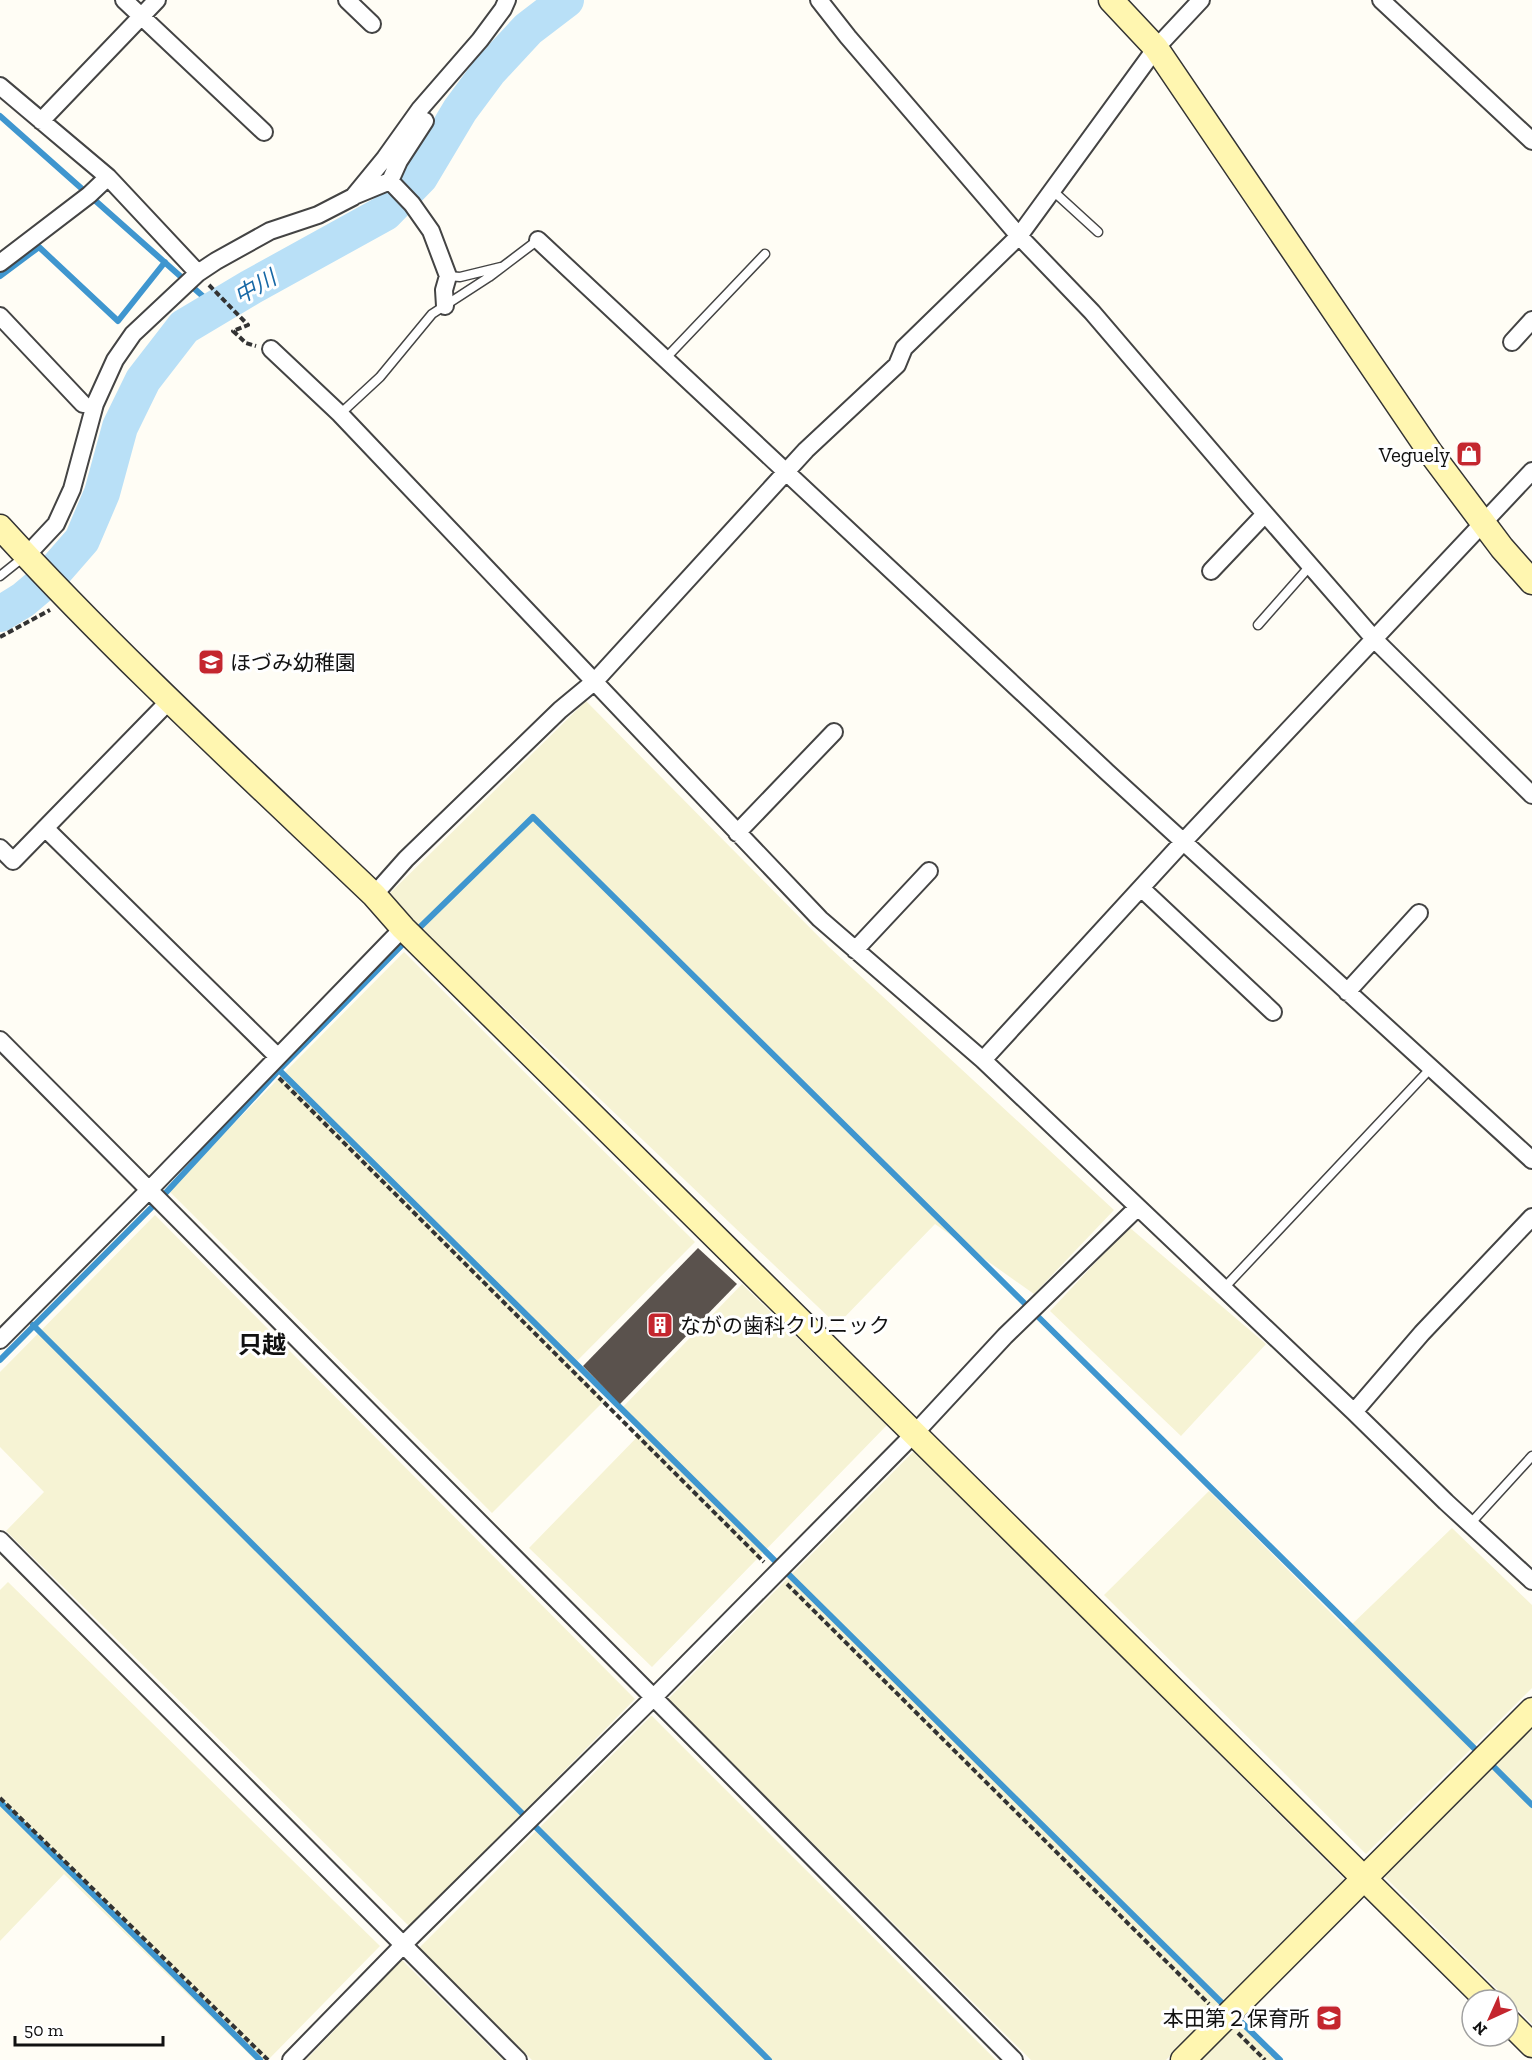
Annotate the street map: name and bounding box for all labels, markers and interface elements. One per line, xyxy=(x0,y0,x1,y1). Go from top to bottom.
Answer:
water label: 中川 xyxy=(229,263,283,310)
shop icon: Veguely xyxy=(1454,439,1484,469)
place label: Veguely xyxy=(1378,442,1450,467)
school or university icon: ほづみ幼稚園 xyxy=(196,647,226,677)
place label: ほづみ幼稚園 xyxy=(230,650,356,675)
building icon: ながの歯科クリニック xyxy=(645,1310,675,1340)
place label: ながの歯科クリニック xyxy=(680,1313,890,1338)
district label: 只越 xyxy=(238,1330,286,1359)
north arrow xyxy=(1460,1988,1520,2048)
school or university icon: 本田第２保育所 xyxy=(1314,2003,1344,2033)
place label: 本田第２保育所 xyxy=(1163,2006,1310,2031)
scale bar xyxy=(15,2009,164,2047)
text: N xyxy=(1469,2017,1491,2039)
text: 50 m xyxy=(24,2019,64,2041)

